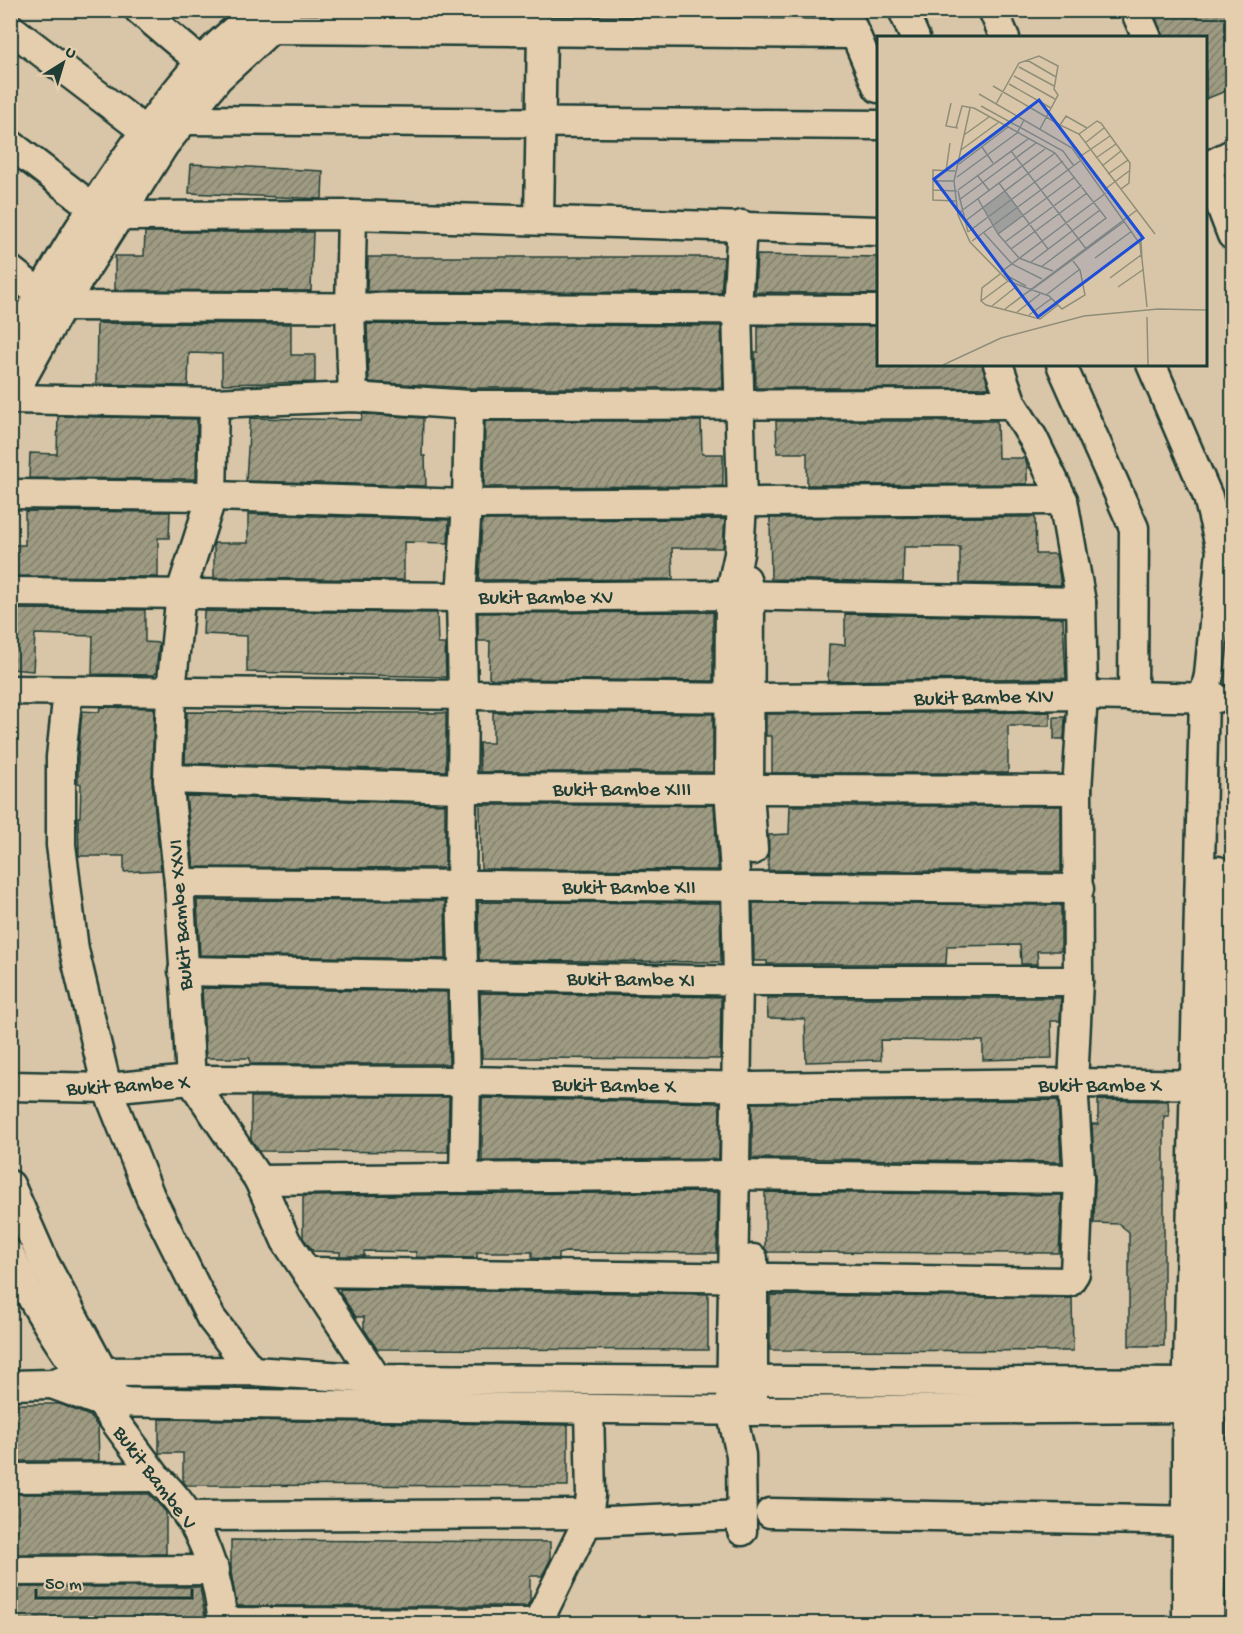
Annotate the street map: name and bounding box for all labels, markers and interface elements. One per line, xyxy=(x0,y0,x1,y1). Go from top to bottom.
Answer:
north arrow xyxy=(33,33,93,93)
inset map xyxy=(877,36,1207,366)
text: U xyxy=(61,43,80,65)
street label: Bukit Bambe XV xyxy=(477,587,614,612)
street label: Bukit Bambe XIV xyxy=(913,686,1054,713)
street label: Bukit Bambe XIII xyxy=(552,779,691,804)
street label: Bukit Bambe XXVI xyxy=(165,838,200,992)
street label: Bukit Bambe XII xyxy=(561,877,696,902)
street label: Bukit Bambe XI xyxy=(566,968,695,995)
street label: Bukit Bambe X xyxy=(65,1072,191,1103)
street label: Bukit Bambe X xyxy=(551,1074,677,1101)
street label: Bukit Bambe X xyxy=(1037,1075,1163,1100)
street label: Bukit Bambe V xyxy=(105,1421,200,1536)
scale bar xyxy=(36,1562,192,1600)
text: 50 m xyxy=(45,1575,82,1596)

